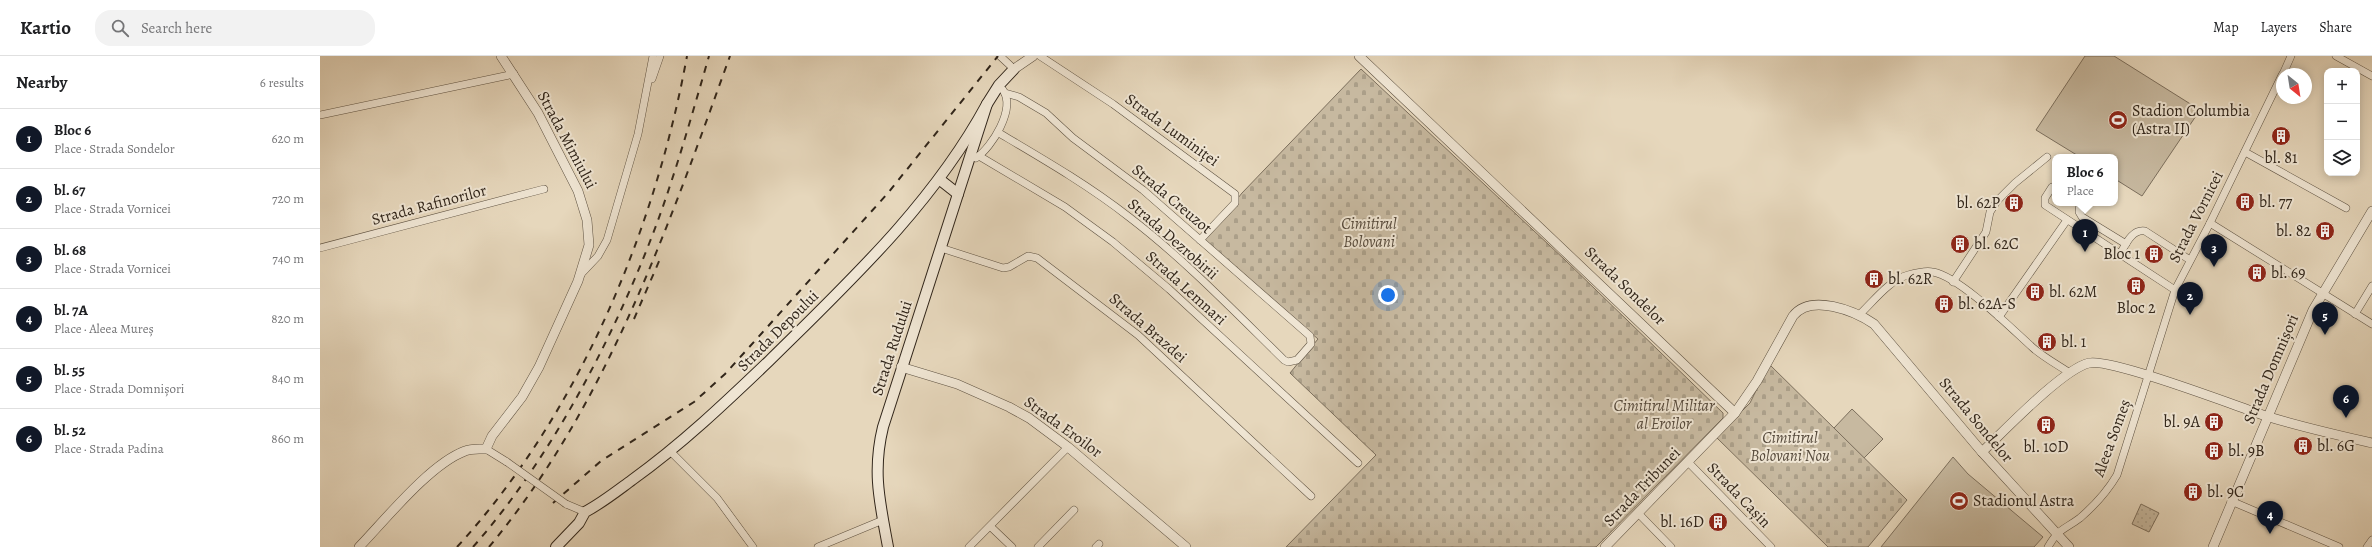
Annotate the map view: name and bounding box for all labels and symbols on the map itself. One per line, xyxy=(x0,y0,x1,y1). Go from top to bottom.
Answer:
north arrow xyxy=(2276,68,2312,104)
street label: Strada Mimiului xyxy=(532,87,602,193)
street label: Strada Luminiței xyxy=(1121,88,1223,172)
place label: Stadion Columbia (Astra II) xyxy=(2132,100,2250,140)
sports icon: Stadion Columbia (Astra II) xyxy=(2107,109,2129,131)
building icon: bl. 81 xyxy=(2270,125,2292,147)
place label: bl. 81 xyxy=(2265,147,2298,169)
street label: Strada Creuzot xyxy=(1127,159,1217,239)
street label: Strada Vornicei xyxy=(2163,167,2229,267)
street label: Strada Rafinorilor xyxy=(369,179,489,231)
building icon: bl. 77 xyxy=(2234,191,2256,213)
place label: bl. 77 xyxy=(2259,191,2292,213)
place label: bl. 62P xyxy=(1956,192,2000,214)
building icon: bl. 62P xyxy=(2003,192,2025,214)
street label: Strada Dezrobirii xyxy=(1123,193,1223,285)
park label: Cimitirul Bolovani xyxy=(1341,213,1397,253)
pin: 1 xyxy=(2072,219,2098,252)
place label: bl. 82 xyxy=(2276,220,2311,242)
building icon: bl. 82 xyxy=(2314,220,2336,242)
building icon: bl. 62C xyxy=(1949,233,1971,255)
place label: bl. 62C xyxy=(1974,233,2019,255)
pin: 3 xyxy=(2201,234,2227,267)
street label: Strada Sondelor xyxy=(1580,242,1670,330)
place label: Bloc 1 xyxy=(2103,243,2141,265)
building icon: Bloc 1 xyxy=(2143,243,2165,265)
street label: Strada Lemnari xyxy=(1141,246,1231,330)
building icon: bl. 69 xyxy=(2246,262,2268,284)
place label: bl. 69 xyxy=(2271,262,2305,284)
building icon: bl. 62R xyxy=(1863,268,1885,290)
place label: bl. 62R xyxy=(1888,268,1933,290)
building icon: Bloc 2 xyxy=(2125,275,2147,297)
building icon: bl. 62M xyxy=(2024,281,2046,303)
place label: bl. 62M xyxy=(2049,281,2097,303)
pin: 2 xyxy=(2177,282,2203,315)
street label: Strada Depoului xyxy=(732,285,824,377)
your location xyxy=(1378,285,1398,305)
street label: Strada Brazdei xyxy=(1104,288,1192,368)
building icon: bl. 62A-S xyxy=(1933,293,1955,315)
place label: bl. 62A-S xyxy=(1958,293,2016,315)
place label: Bloc 2 xyxy=(2117,297,2156,319)
street label: Strada Rudului xyxy=(866,298,918,398)
pin: 5 xyxy=(2312,302,2338,335)
street label: Strada Domnișori xyxy=(2238,311,2304,427)
building icon: bl. 1 xyxy=(2036,331,2058,353)
place label: bl. 1 xyxy=(2061,331,2087,353)
street label: Strada Sondelor xyxy=(1934,373,2018,467)
pin: 6 xyxy=(2333,385,2359,418)
street label: Strada Eroilor xyxy=(1019,391,1107,463)
park label: Cimitirul Militar al Eroilor xyxy=(1614,395,1715,435)
street label: Aleea Someș xyxy=(2087,396,2136,481)
place label: bl. 9A xyxy=(2164,411,2201,433)
building icon: bl. 9A xyxy=(2203,411,2225,433)
building icon: bl. 10D xyxy=(2035,414,2057,436)
park label: Cimitirul Bolovani Nou xyxy=(1750,427,1830,467)
building icon: bl. 6G xyxy=(2292,435,2314,457)
place label: bl. 6G xyxy=(2317,435,2355,457)
place label: bl. 10D xyxy=(2023,436,2069,458)
building icon: bl. 9B xyxy=(2203,440,2225,462)
place label: bl. 9B xyxy=(2228,440,2265,462)
street label: Strada Tribunei xyxy=(1598,442,1686,532)
street label: Strada Cașin xyxy=(1702,457,1776,533)
building icon: bl. 9C xyxy=(2182,481,2204,503)
place label: bl. 9C xyxy=(2207,481,2244,503)
sports icon: Stadionul Astra xyxy=(1948,490,1970,512)
place label: Stadionul Astra xyxy=(1973,490,2075,512)
pin: 4 xyxy=(2257,501,2283,534)
place label: bl. 16D xyxy=(1660,511,1704,533)
building icon: bl. 16D xyxy=(1707,511,1729,533)

